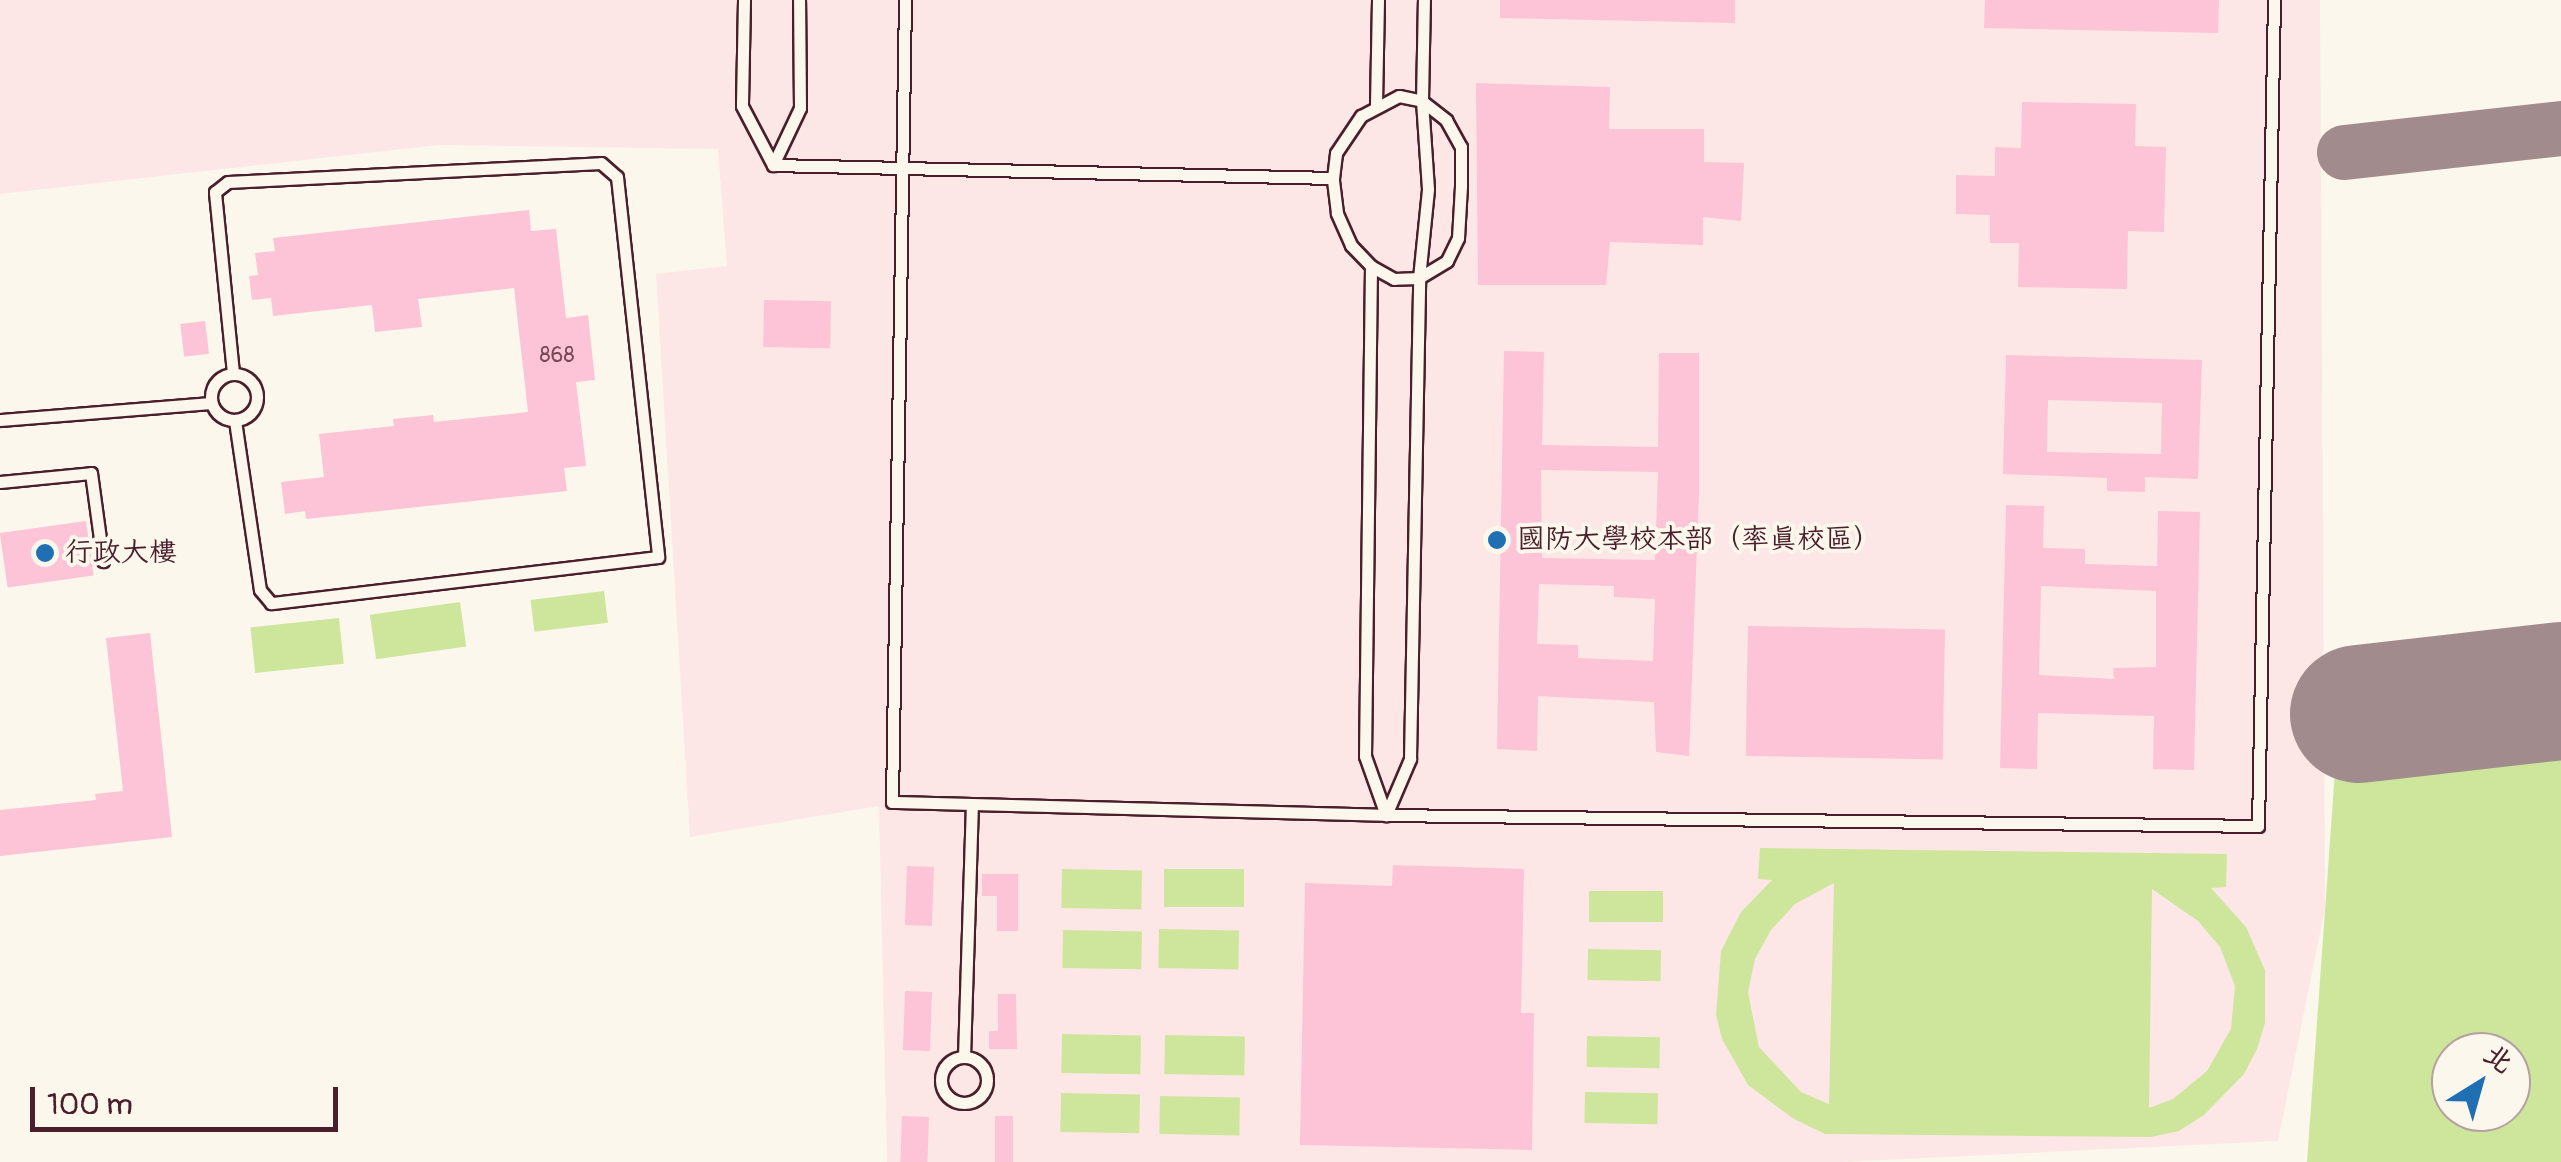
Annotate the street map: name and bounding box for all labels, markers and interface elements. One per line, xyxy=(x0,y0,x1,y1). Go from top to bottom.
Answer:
house number: 868 xyxy=(540,343,574,369)
place label: 國防大學校本部（率真校區） xyxy=(1517,523,1881,557)
marker: 國防大學校本部（率真校區） xyxy=(1486,529,1508,551)
place label: 行政大樓 xyxy=(65,536,177,570)
marker: 行政大樓 xyxy=(34,542,56,564)
north arrow xyxy=(2431,1032,2531,1132)
text: 北 xyxy=(2476,1037,2520,1082)
scale bar xyxy=(35,1067,342,1129)
text: 100 m xyxy=(47,1086,133,1123)

